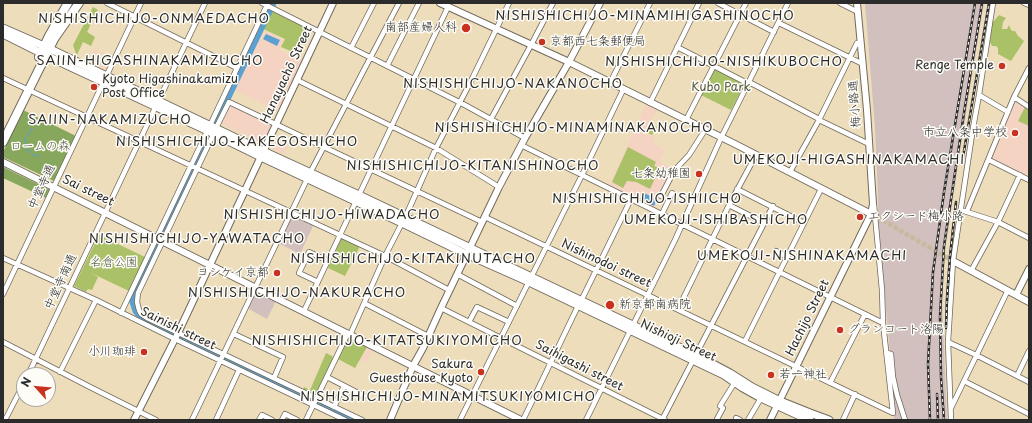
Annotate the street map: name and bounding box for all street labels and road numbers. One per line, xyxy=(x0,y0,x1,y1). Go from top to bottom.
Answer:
street label: Hanayachō Street xyxy=(258,24,316,126)
street label: 梅小路通 xyxy=(846,80,864,128)
street label: 中堂寺通 xyxy=(25,162,59,212)
street label: Sai street xyxy=(60,172,116,210)
street label: Nishinodoi street xyxy=(559,237,653,291)
street label: 中堂寺南通 xyxy=(42,252,80,312)
street label: Hachijo Street xyxy=(783,278,833,358)
street label: Sainishi street xyxy=(138,305,218,353)
street label: Nishioji Street xyxy=(638,317,718,365)
street label: Saihigashi street xyxy=(533,338,625,394)

